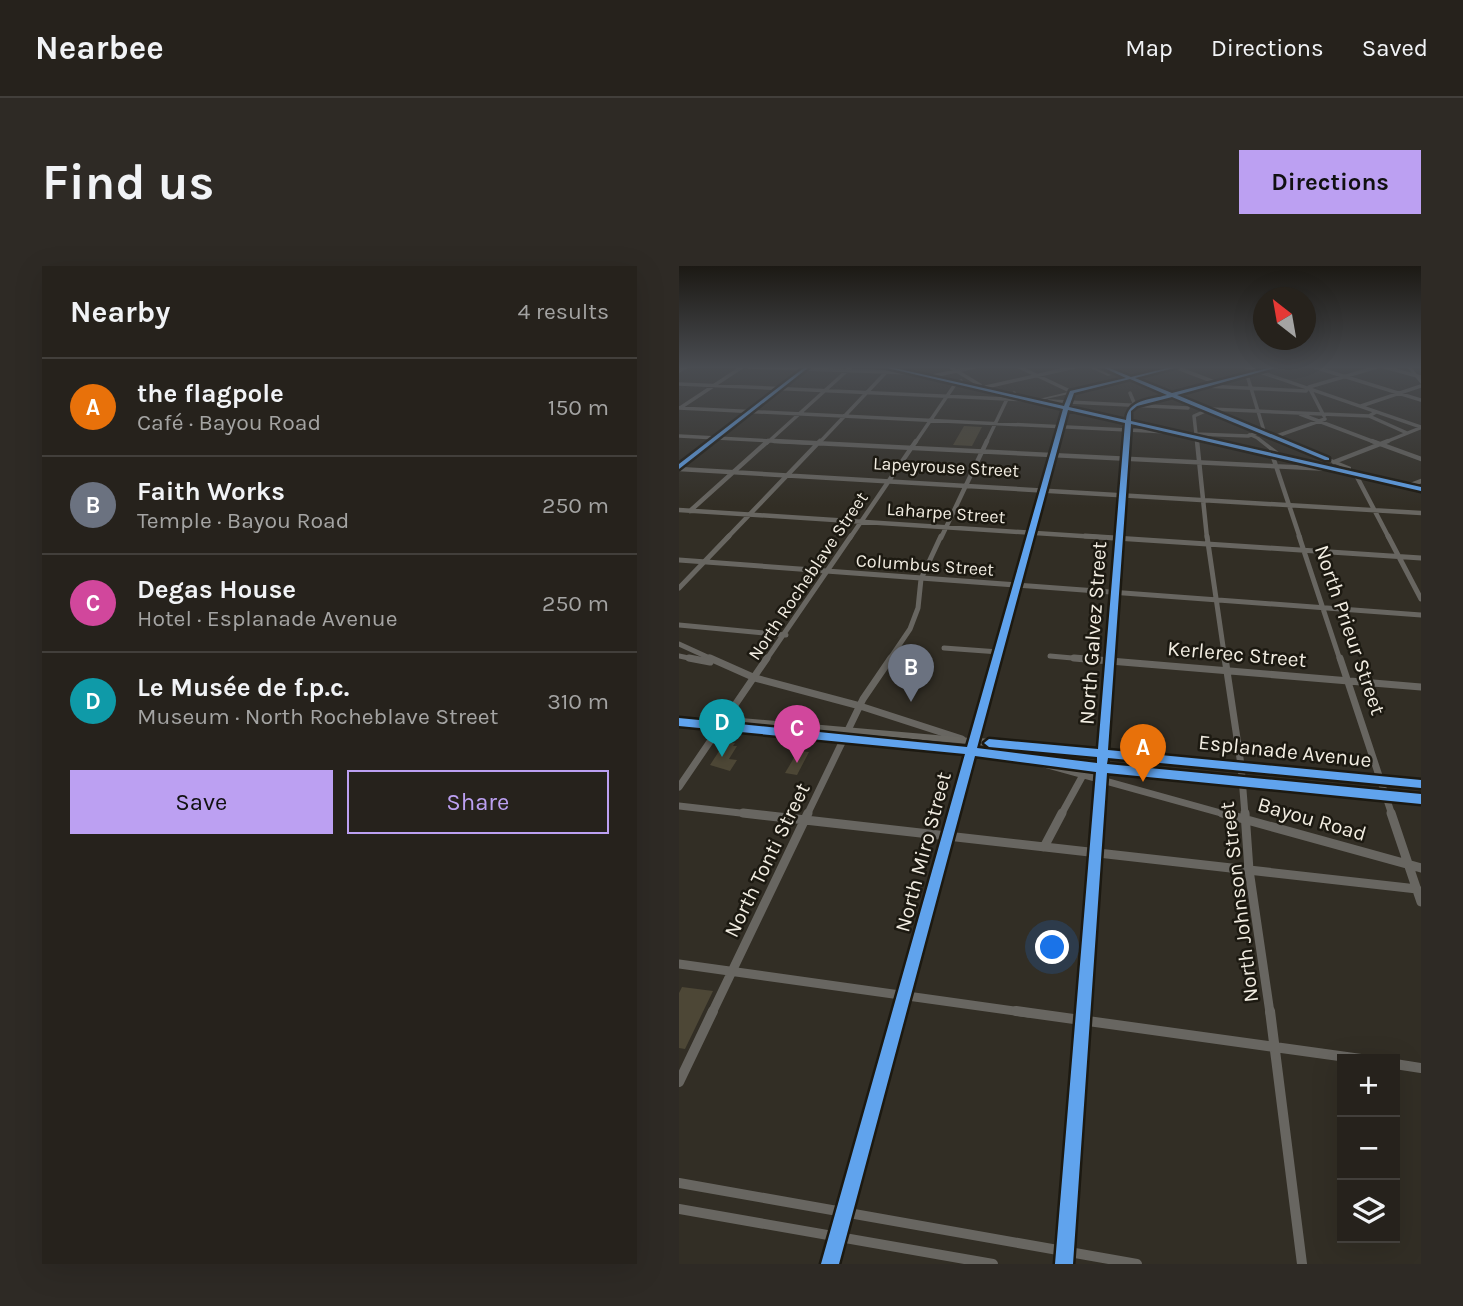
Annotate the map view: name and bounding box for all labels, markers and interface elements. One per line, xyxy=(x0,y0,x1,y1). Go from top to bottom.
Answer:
text: Nearbee xyxy=(35,29,164,67)
text: Map xyxy=(1125,34,1173,62)
text: Directions xyxy=(1211,34,1324,62)
text: Saved xyxy=(1362,34,1428,62)
button: Directions xyxy=(1239,150,1421,214)
text: Find us xyxy=(42,154,214,211)
north arrow xyxy=(1253,287,1316,350)
text: Nearby xyxy=(70,294,170,330)
text: 4 results xyxy=(517,298,609,325)
text: the flagpole xyxy=(137,378,284,409)
text: A xyxy=(86,394,100,421)
text: 150 m xyxy=(548,394,609,421)
text: Café · Bayou Road xyxy=(137,409,321,436)
street label: Lapeyrouse Street xyxy=(872,452,1020,482)
text: Faith Works xyxy=(137,476,285,507)
street label: North Rocheblave Street xyxy=(743,487,873,664)
text: B xyxy=(86,492,100,519)
text: 250 m xyxy=(542,492,609,519)
street label: Laharpe Street xyxy=(886,498,1006,528)
text: Temple · Bayou Road xyxy=(137,507,349,534)
street label: North Galvez Street xyxy=(1075,540,1111,726)
street label: North Prieur Street xyxy=(1310,542,1390,718)
street label: Columbus Street xyxy=(855,549,995,581)
text: Degas House xyxy=(137,574,296,605)
text: C xyxy=(86,590,100,617)
text: 250 m xyxy=(542,590,609,617)
text: Hotel · Esplanade Avenue xyxy=(137,605,398,632)
street label: Kerlerec Street xyxy=(1166,636,1308,672)
pin: B xyxy=(888,644,934,702)
text: Le Musée de f.p.c. xyxy=(137,672,349,703)
text: D xyxy=(85,688,101,715)
text: 310 m xyxy=(547,688,609,715)
pin: D xyxy=(699,699,745,757)
text: Museum · North Rocheblave Street xyxy=(137,703,498,730)
pin: C xyxy=(774,705,820,763)
pin: A xyxy=(1120,724,1166,782)
street label: Esplanade Avenue xyxy=(1197,730,1373,772)
street label: North Miro Street xyxy=(890,769,956,935)
button: Save xyxy=(70,770,333,834)
button: Share xyxy=(347,770,609,834)
street label: North Tonti Street xyxy=(719,779,815,941)
street label: Bayou Road xyxy=(1255,792,1369,846)
street label: North Johnson Street xyxy=(1215,800,1263,1004)
your location xyxy=(1035,930,1069,964)
map controls xyxy=(1337,1054,1400,1243)
button: + xyxy=(1337,1054,1400,1117)
button: − xyxy=(1337,1117,1400,1180)
button: layers xyxy=(1337,1180,1400,1243)

